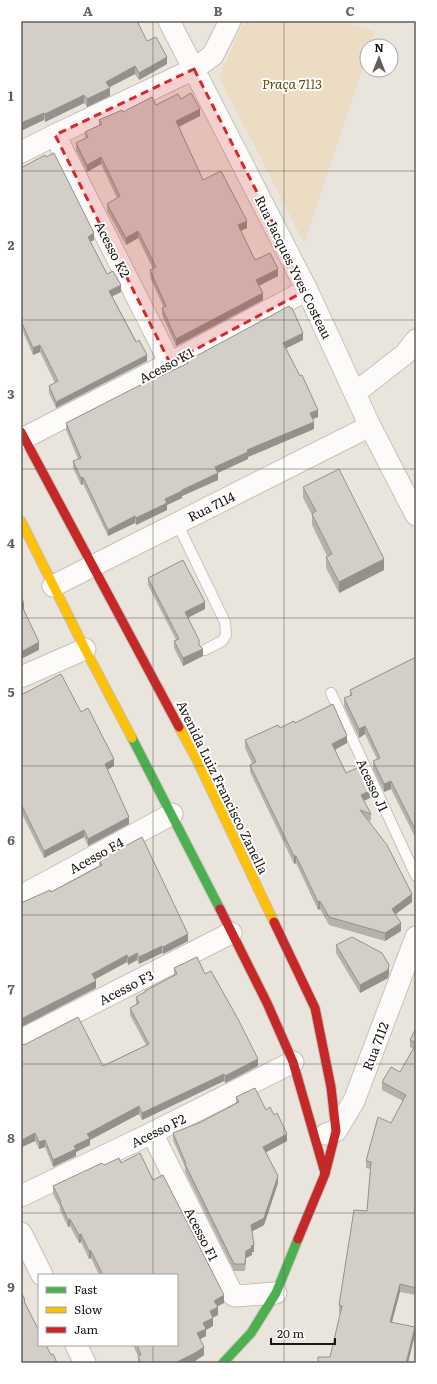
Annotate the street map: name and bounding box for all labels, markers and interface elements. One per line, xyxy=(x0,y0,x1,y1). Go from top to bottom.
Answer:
text: A xyxy=(83,1,93,20)
text: B xyxy=(214,1,223,20)
text: C xyxy=(345,1,355,20)
north arrow xyxy=(359,38,399,78)
text: N xyxy=(374,39,384,55)
park label: Praça 7113 xyxy=(262,74,322,93)
text: 1 xyxy=(8,86,14,105)
street label: Rua Jacques Yves Costeau xyxy=(251,192,337,342)
street label: Acesso K2 xyxy=(91,218,135,281)
text: 2 xyxy=(8,235,15,254)
street label: Acesso K1 xyxy=(135,343,197,387)
text: 3 xyxy=(7,384,15,403)
street label: Rua 7114 xyxy=(184,486,238,526)
text: 4 xyxy=(7,533,15,552)
text: 5 xyxy=(7,682,15,701)
street label: Avenida Luiz Francisco Zanella xyxy=(173,697,273,877)
street label: Acesso J1 xyxy=(352,755,394,815)
text: 6 xyxy=(7,830,15,849)
street label: Acesso F4 xyxy=(65,832,127,878)
street label: Acesso F3 xyxy=(95,965,157,1009)
text: 7 xyxy=(7,979,15,998)
street label: Rua 7112 xyxy=(357,1019,393,1073)
street label: Acesso F2 xyxy=(127,1108,189,1151)
text: 8 xyxy=(7,1128,15,1147)
street label: Acesso F1 xyxy=(180,1204,224,1264)
legend xyxy=(38,1274,178,1346)
text: 9 xyxy=(7,1277,15,1296)
text: Fast xyxy=(74,1280,98,1298)
text: Slow xyxy=(74,1300,103,1318)
text: Jam xyxy=(74,1320,99,1338)
scale bar xyxy=(271,1320,335,1346)
text: 20 m xyxy=(277,1324,304,1342)

